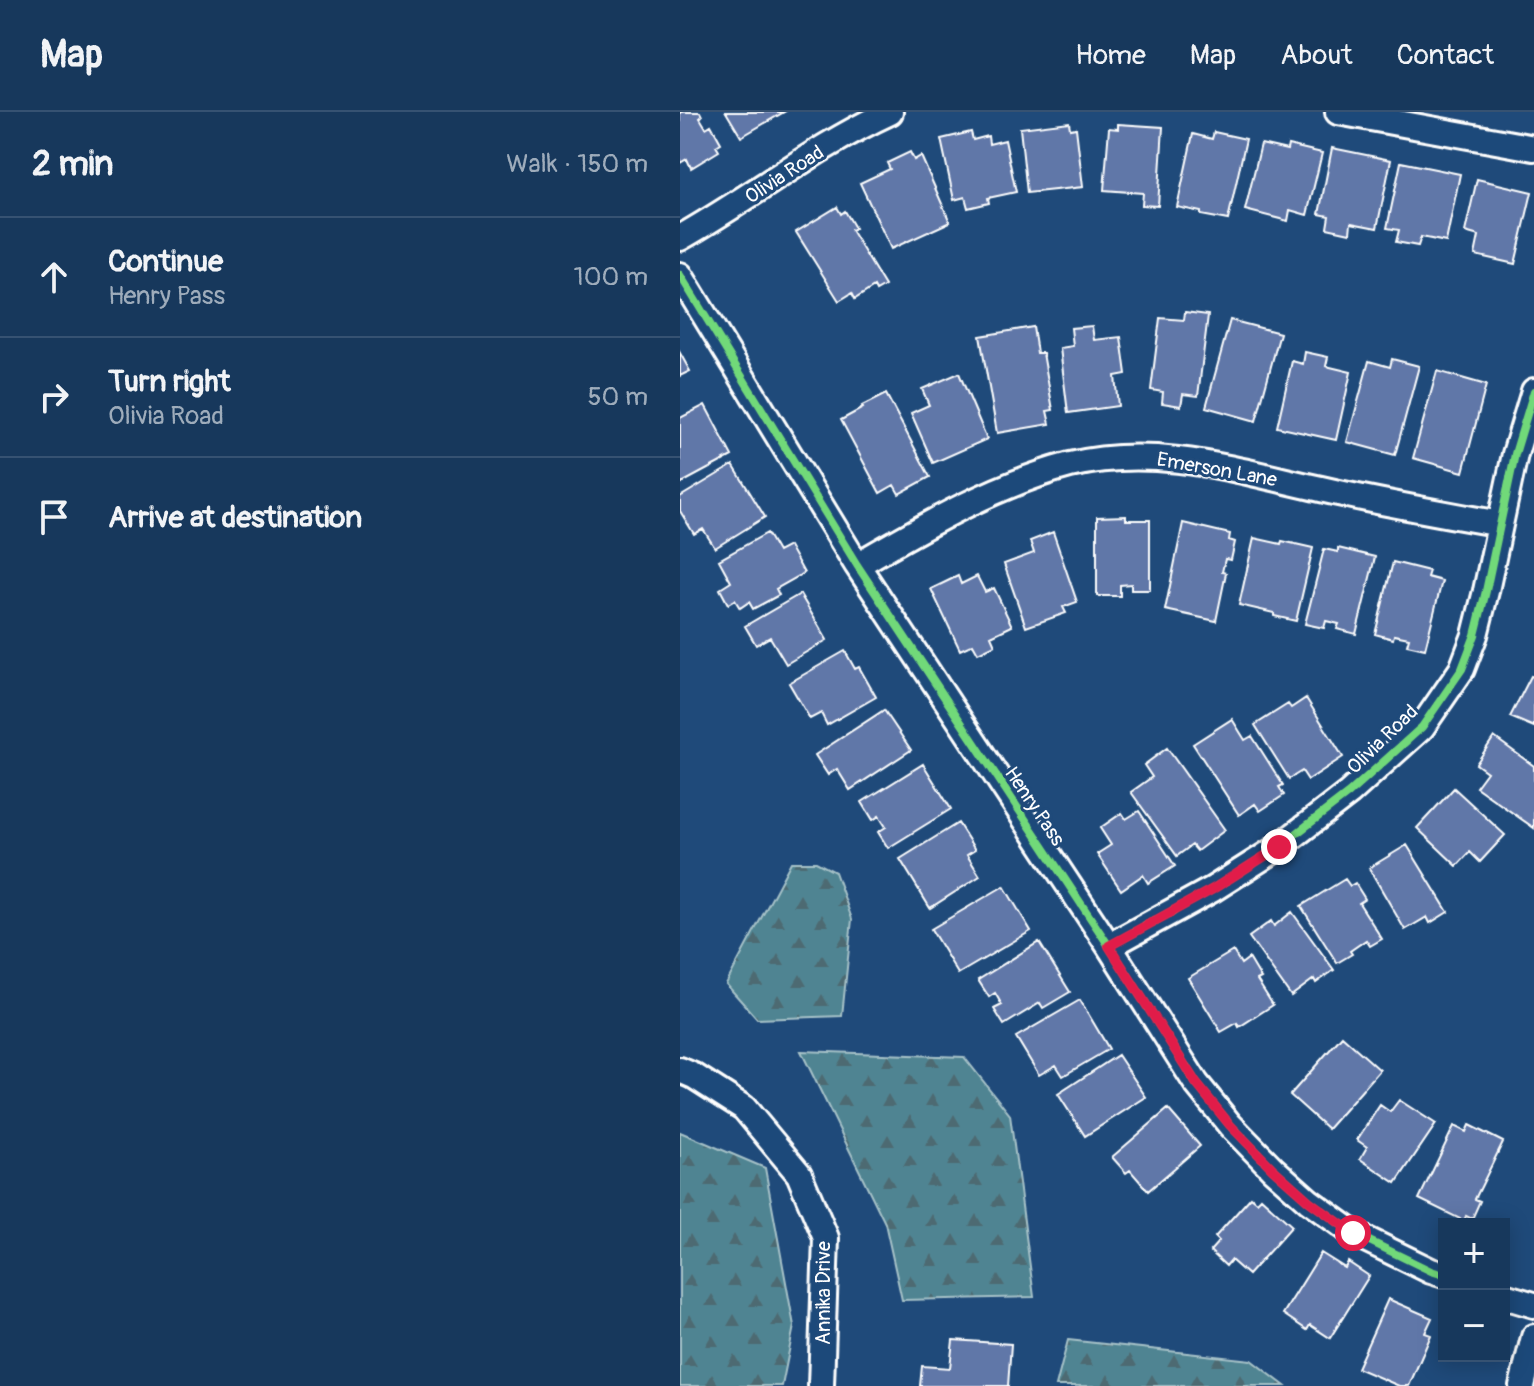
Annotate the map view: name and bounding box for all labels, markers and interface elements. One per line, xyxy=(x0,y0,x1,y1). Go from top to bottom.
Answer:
text: Map xyxy=(40,31,103,79)
text: Home xyxy=(1075,38,1146,73)
text: Map xyxy=(1190,38,1236,73)
text: About xyxy=(1280,38,1353,73)
text: Contact xyxy=(1397,38,1494,73)
street label: Olivia Road xyxy=(740,140,829,209)
text: 2 min xyxy=(32,143,114,186)
text: Walk · 150 m xyxy=(506,148,648,180)
text: Continue xyxy=(108,243,223,280)
icon: ahead xyxy=(32,255,76,299)
text: 100 m xyxy=(574,261,648,293)
text: Henry Pass xyxy=(108,280,225,312)
text: Turn right xyxy=(108,363,231,400)
icon: right xyxy=(32,375,76,419)
text: 50 m xyxy=(587,381,648,413)
text: Olivia Road xyxy=(108,400,224,432)
street label: Emerson Lane xyxy=(1155,447,1279,492)
icon: arrive xyxy=(32,495,76,539)
text: Arrive at destination xyxy=(108,499,362,536)
street label: Olivia Road xyxy=(1342,699,1423,779)
street label: Henry Pass xyxy=(999,762,1070,851)
route end xyxy=(1261,829,1297,865)
route start xyxy=(1335,1215,1371,1251)
map controls xyxy=(1438,1218,1510,1362)
button: + xyxy=(1438,1218,1510,1290)
street label: Annika Drive xyxy=(811,1241,836,1345)
button: − xyxy=(1438,1290,1510,1362)

